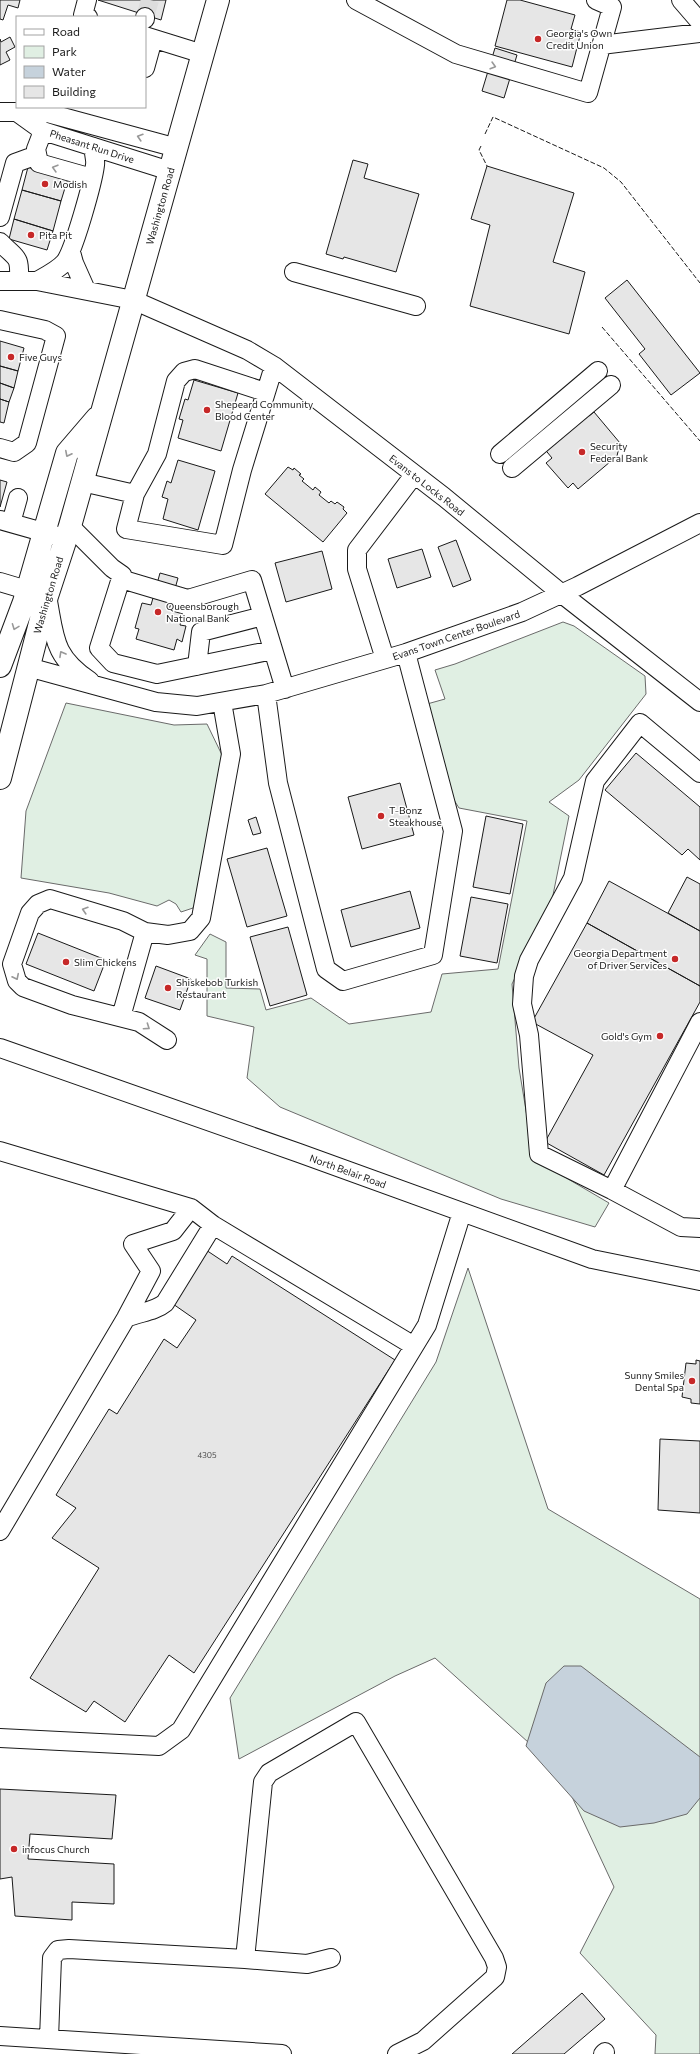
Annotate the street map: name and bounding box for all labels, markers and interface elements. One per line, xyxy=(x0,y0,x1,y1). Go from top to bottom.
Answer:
legend xyxy=(16,16,146,108)
text: Road xyxy=(52,24,80,38)
place label: Georgia's Own Credit Union xyxy=(546,27,612,51)
marker: Georgia's Own Credit Union xyxy=(533,34,543,44)
text: Park xyxy=(52,44,78,58)
one-way arrow xyxy=(489,61,496,70)
text: Water xyxy=(52,64,86,78)
text: Building xyxy=(52,84,96,98)
street label: Pheasant Run Drive xyxy=(48,127,136,165)
one-way arrow xyxy=(136,133,143,142)
one-way arrow xyxy=(51,164,58,173)
street label: Washington Road xyxy=(143,166,177,246)
place label: Modish xyxy=(53,178,87,190)
marker: Modish xyxy=(40,179,50,189)
place label: Pita Pit xyxy=(39,229,72,241)
marker: Pita Pit xyxy=(26,230,36,240)
place label: Five Guys xyxy=(19,351,62,363)
marker: Five Guys xyxy=(6,352,16,362)
place label: Shepeard Community Blood Center xyxy=(215,398,313,422)
marker: Shepeard Community Blood Center xyxy=(202,405,212,415)
place label: Security Federal Bank xyxy=(590,440,649,464)
marker: Security Federal Bank xyxy=(577,447,587,457)
one-way arrow xyxy=(66,450,73,457)
street label: Evans to Locks Road xyxy=(387,452,467,518)
street label: Washington Road xyxy=(31,555,65,635)
place label: Queensborough National Bank xyxy=(166,600,239,624)
marker: Queensborough National Bank xyxy=(153,607,163,617)
street label: Evans Town Center Boulevard xyxy=(391,607,521,662)
one-way arrow xyxy=(11,623,19,630)
one-way arrow xyxy=(59,651,66,658)
place label: T-Bonz Steakhouse xyxy=(389,804,442,828)
marker: T-Bonz Steakhouse xyxy=(376,811,386,821)
one-way arrow xyxy=(82,906,89,915)
place label: Georgia Department of Driver Services xyxy=(574,947,667,971)
marker: Georgia Department of Driver Services xyxy=(670,954,680,964)
place label: Slim Chickens xyxy=(74,956,137,968)
marker: Slim Chickens xyxy=(61,957,71,967)
one-way arrow xyxy=(11,973,19,980)
place label: Shiskebob Turkish Restaurant xyxy=(176,976,258,1000)
marker: Shiskebob Turkish Restaurant xyxy=(163,983,173,993)
one-way arrow xyxy=(143,1022,150,1030)
place label: Gold's Gym xyxy=(601,1030,652,1042)
marker: Gold's Gym xyxy=(655,1031,665,1041)
street label: North Belair Road xyxy=(308,1152,388,1190)
place label: Sunny Smiles Dental Spa xyxy=(625,1369,684,1393)
marker: Sunny Smiles Dental Spa xyxy=(687,1376,697,1386)
house number: 4305 xyxy=(197,1450,217,1460)
place label: infocus Church xyxy=(22,1843,90,1855)
marker: infocus Church xyxy=(9,1844,19,1854)

